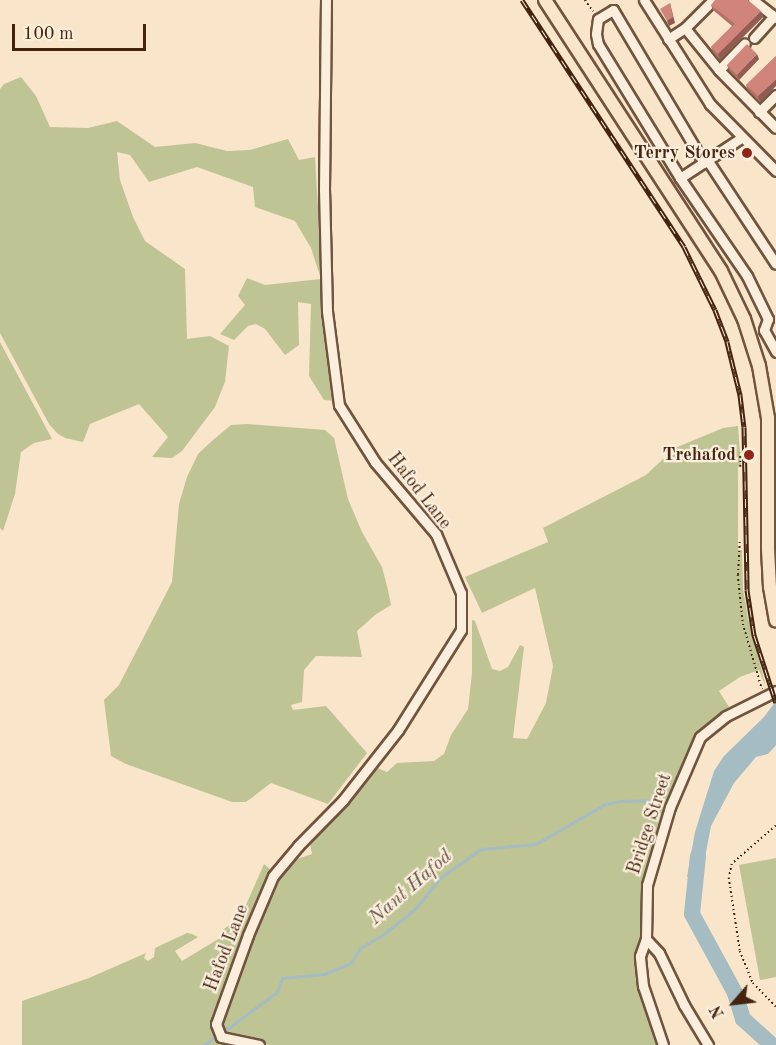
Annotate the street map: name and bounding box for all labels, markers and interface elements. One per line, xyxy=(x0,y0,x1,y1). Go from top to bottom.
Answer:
scale bar xyxy=(15,12,148,50)
text: 100 m xyxy=(23,25,74,43)
place label: Terry Stores xyxy=(634,142,735,164)
marker: Terry Stores xyxy=(740,146,754,160)
place label: Trehafod xyxy=(663,444,736,466)
marker: Trehafod xyxy=(740,446,758,464)
street label: Hafod Lane xyxy=(382,448,456,534)
street label: Bridge Street xyxy=(624,771,676,877)
water label: Nant Hafod xyxy=(364,845,458,931)
street label: Hafod Lane xyxy=(201,901,253,995)
north arrow xyxy=(704,973,764,1033)
text: N xyxy=(708,1002,728,1021)

